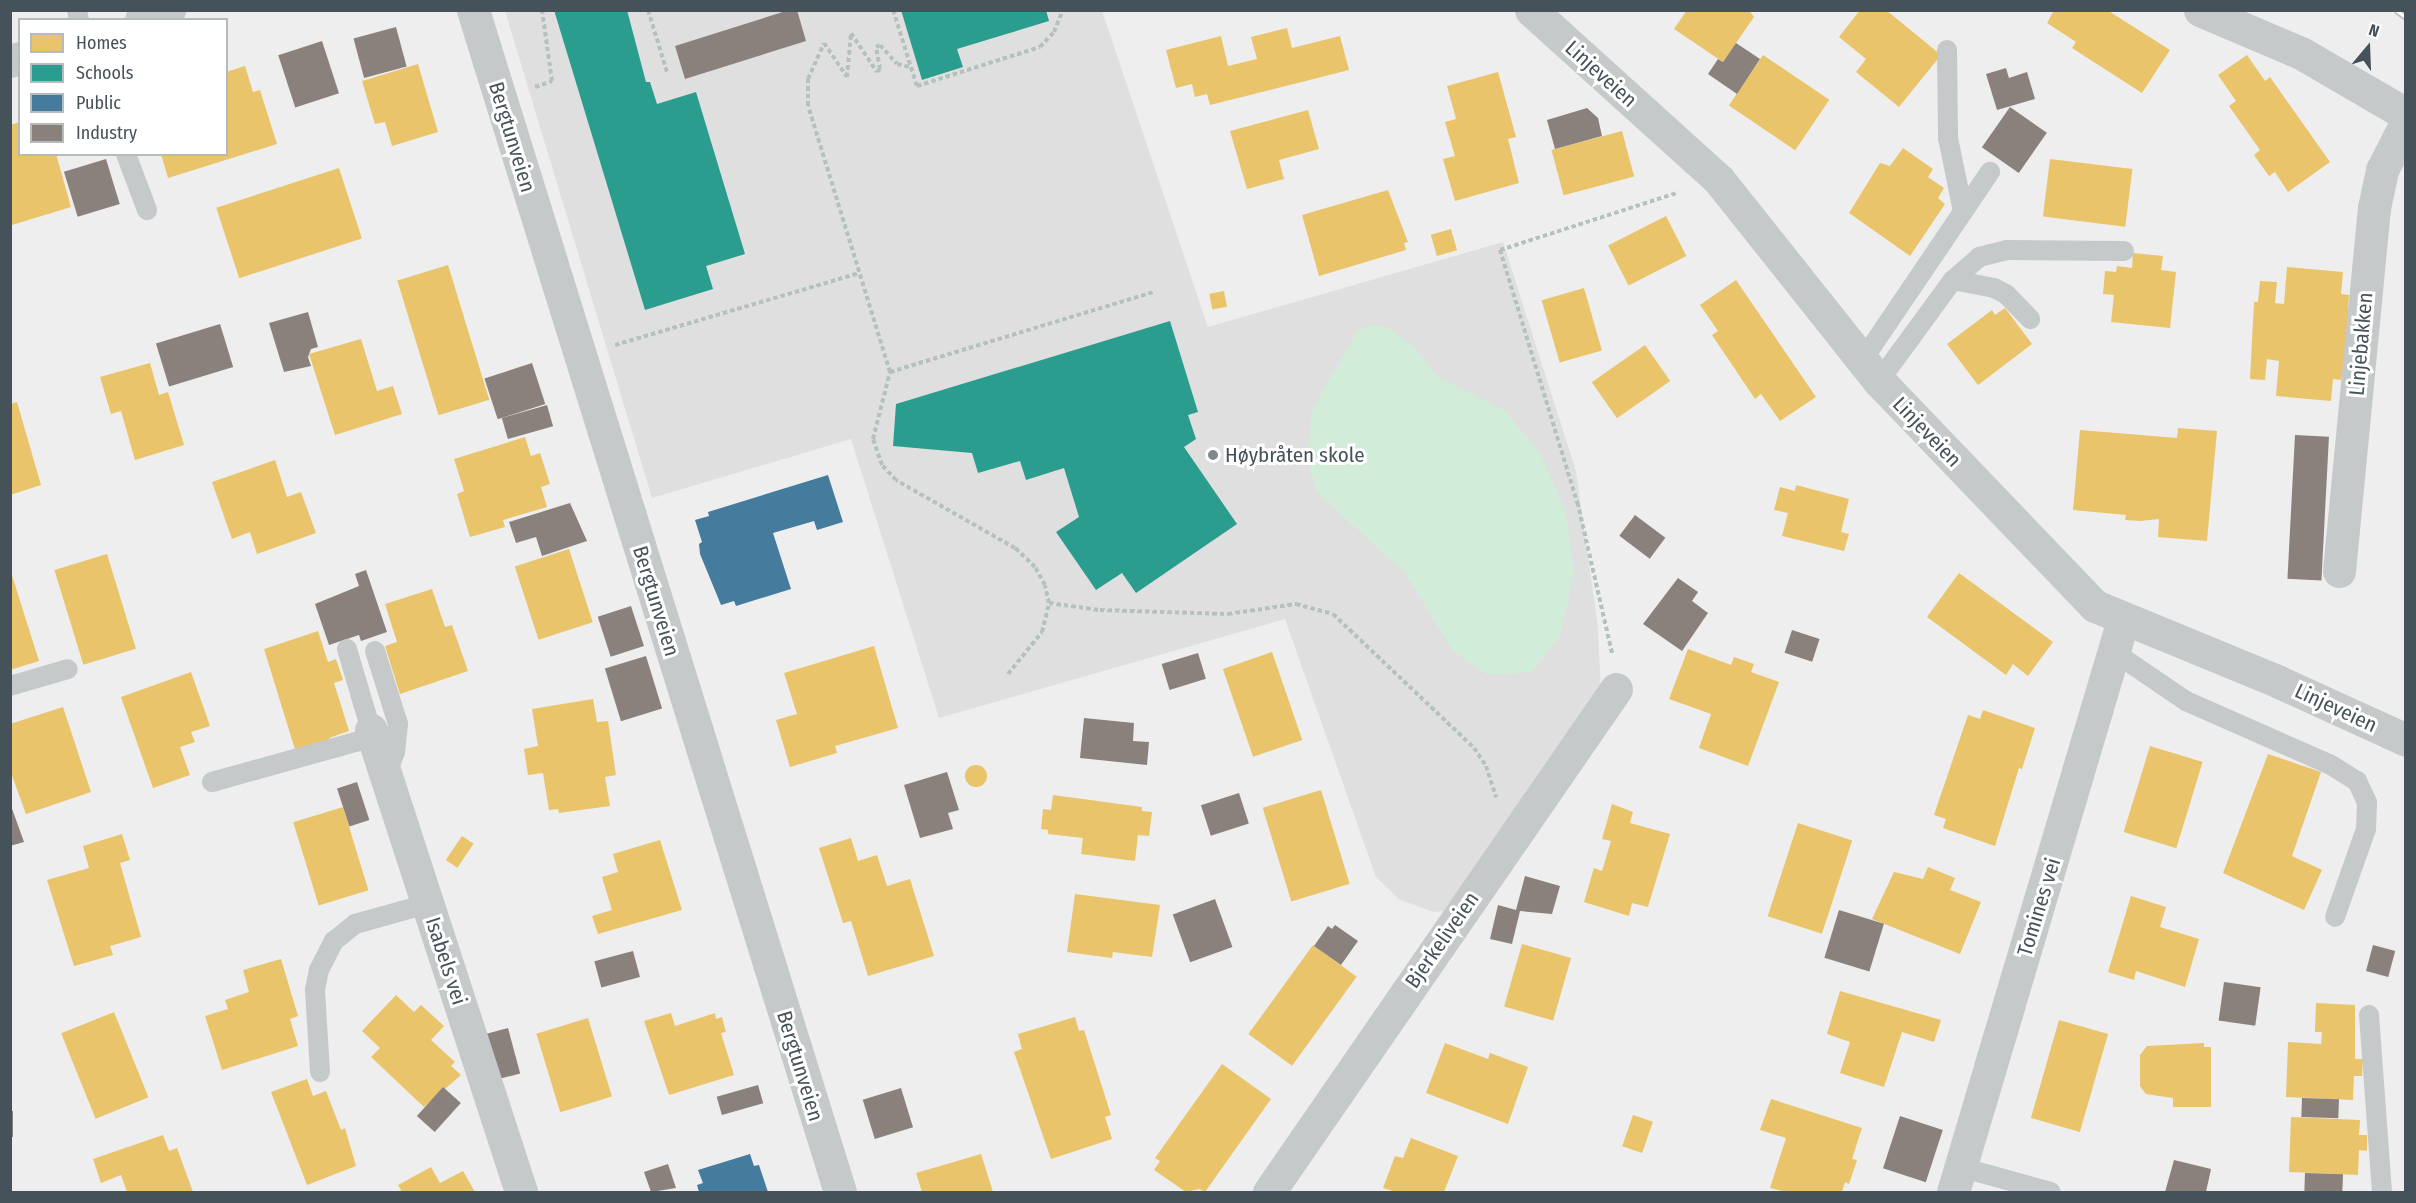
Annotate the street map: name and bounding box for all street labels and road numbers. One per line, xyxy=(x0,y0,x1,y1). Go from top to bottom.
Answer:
street label: Linjeveien xyxy=(1560,35,1642,113)
street label: Bergtunveien xyxy=(483,79,541,195)
street label: Linjebakken xyxy=(2344,291,2378,397)
street label: Linjeveien xyxy=(1888,392,1966,472)
street label: Bergtunveien xyxy=(627,543,685,659)
street label: Linjeveien xyxy=(2291,678,2381,738)
street label: Tomines vei xyxy=(2012,855,2066,959)
street label: Bjerkeliveien xyxy=(1400,887,1484,993)
street label: Isabels vei xyxy=(420,914,472,1008)
street label: Bergtunveien xyxy=(771,1008,829,1124)

